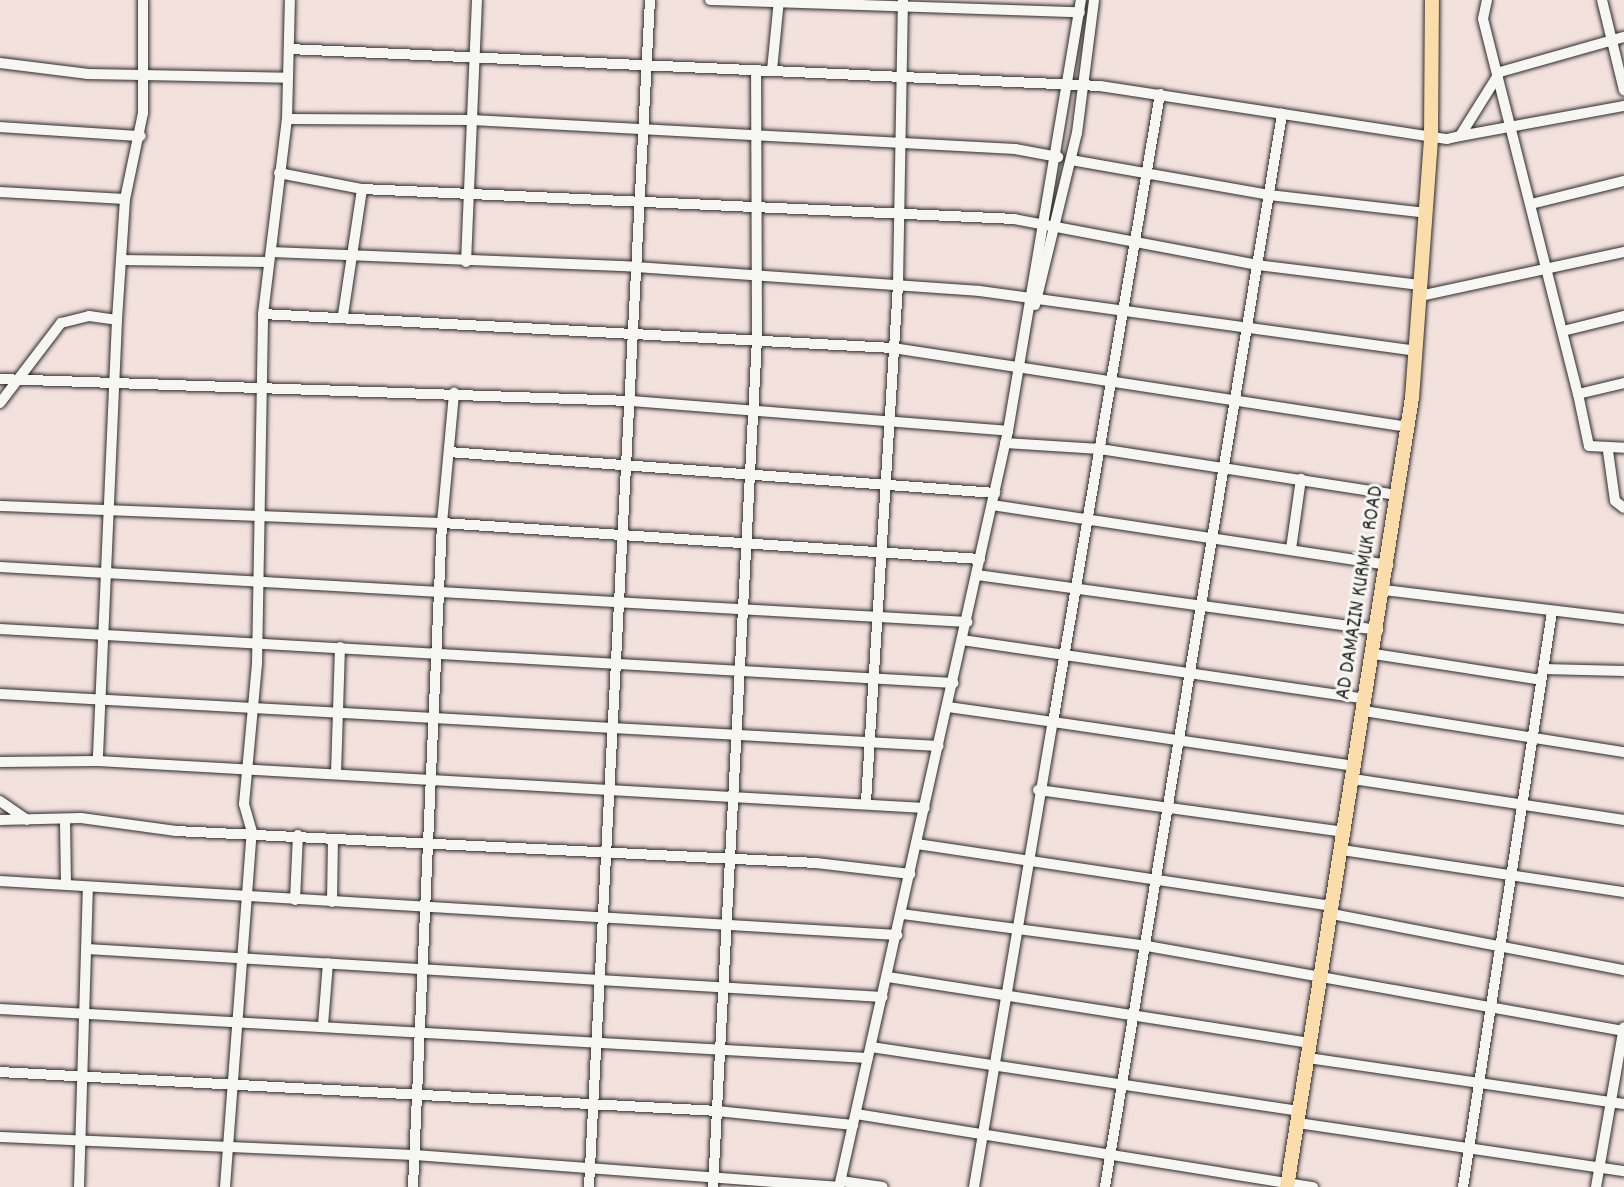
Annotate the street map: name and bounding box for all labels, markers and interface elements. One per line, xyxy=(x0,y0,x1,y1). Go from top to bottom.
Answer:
street label: AD DAMAZIN KURMUK ROAD xyxy=(1332,485,1390,701)

